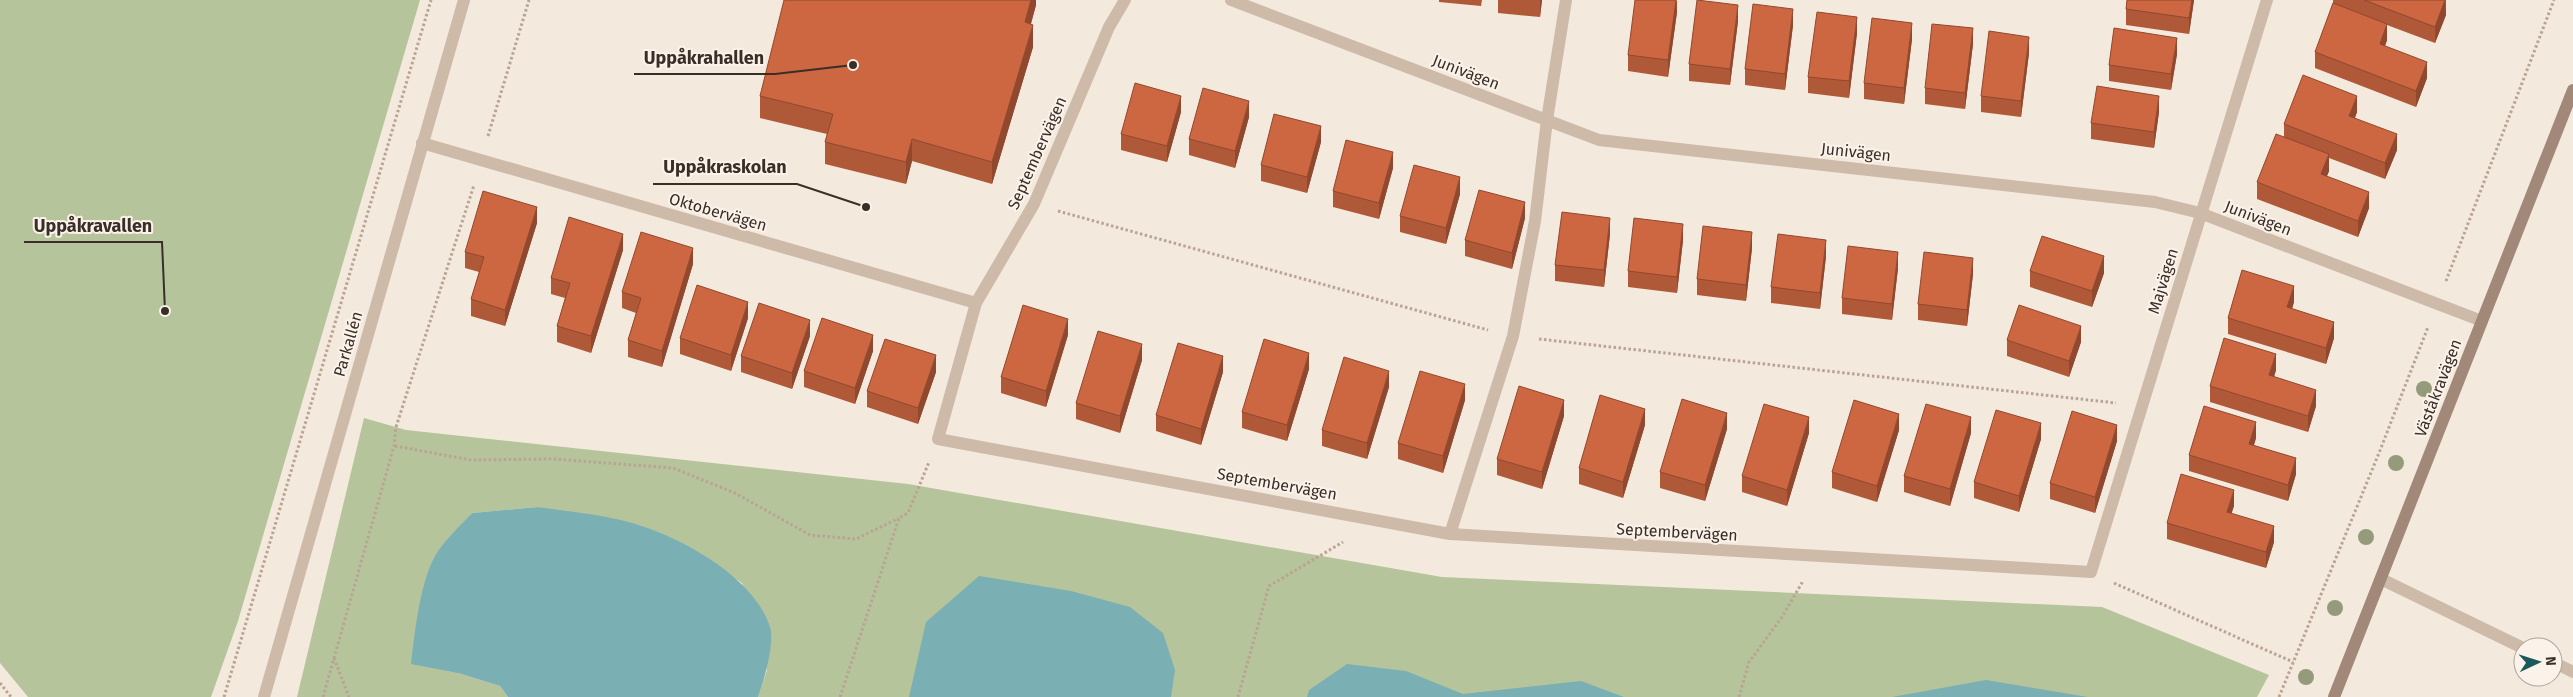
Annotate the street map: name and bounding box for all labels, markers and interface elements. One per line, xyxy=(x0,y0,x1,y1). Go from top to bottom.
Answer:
callout: Uppåkrahallen xyxy=(634,41,775,74)
text: Uppåkrahallen xyxy=(644,47,764,69)
street label: Junivägen xyxy=(1430,51,1502,93)
street label: Septembervägen xyxy=(1004,94,1070,212)
street label: Junivägen xyxy=(1820,139,1892,165)
callout: Uppåkraskolan xyxy=(653,151,797,184)
text: Uppåkraskolan xyxy=(663,156,787,178)
street label: Oktobervägen xyxy=(667,189,769,235)
street label: Junivägen xyxy=(2222,197,2294,239)
callout: Uppåkravallen xyxy=(24,209,162,242)
text: Uppåkravallen xyxy=(34,215,152,237)
street label: Majvägen xyxy=(2144,246,2182,316)
street label: Parkallén xyxy=(330,309,366,379)
street label: Väståkravägen xyxy=(2411,336,2465,440)
street label: Septembervägen xyxy=(1215,464,1339,504)
street label: Septembervägen xyxy=(1616,519,1738,545)
north arrow xyxy=(2513,637,2563,687)
text: N xyxy=(2542,656,2559,666)

